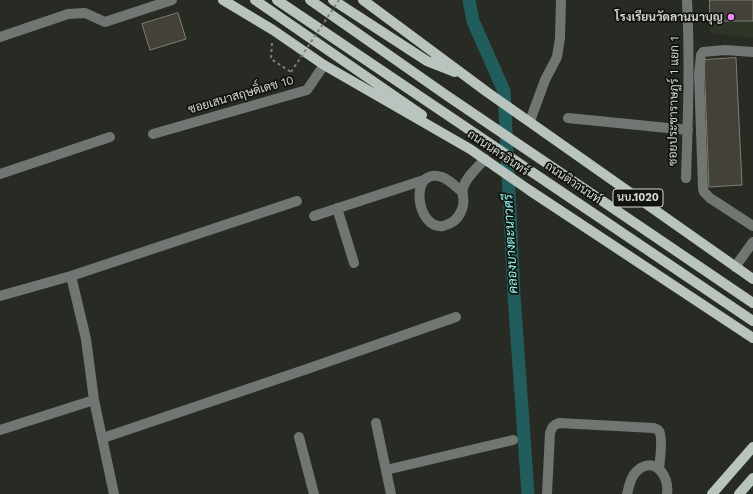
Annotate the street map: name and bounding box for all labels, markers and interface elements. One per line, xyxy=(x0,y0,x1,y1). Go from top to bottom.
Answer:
place label: โรงเรียนวัดลานนาบุญ xyxy=(615,10,723,24)
marker: โรงเรียนวัดลานนาบุญ xyxy=(726,12,736,22)
street label: ซอยประชาราษฎร์ 1 แยก 1 xyxy=(666,36,682,166)
street label: ซอยเสนาสฤษดิ์เดช 10 xyxy=(187,73,295,117)
street label: ถนนนครอินทร์ xyxy=(464,127,532,179)
street label: ถนนติวานนท์ xyxy=(542,159,604,207)
road number: นบ.1020 xyxy=(613,189,663,207)
water label: คลองบางตะนาวศรี xyxy=(501,194,521,294)

